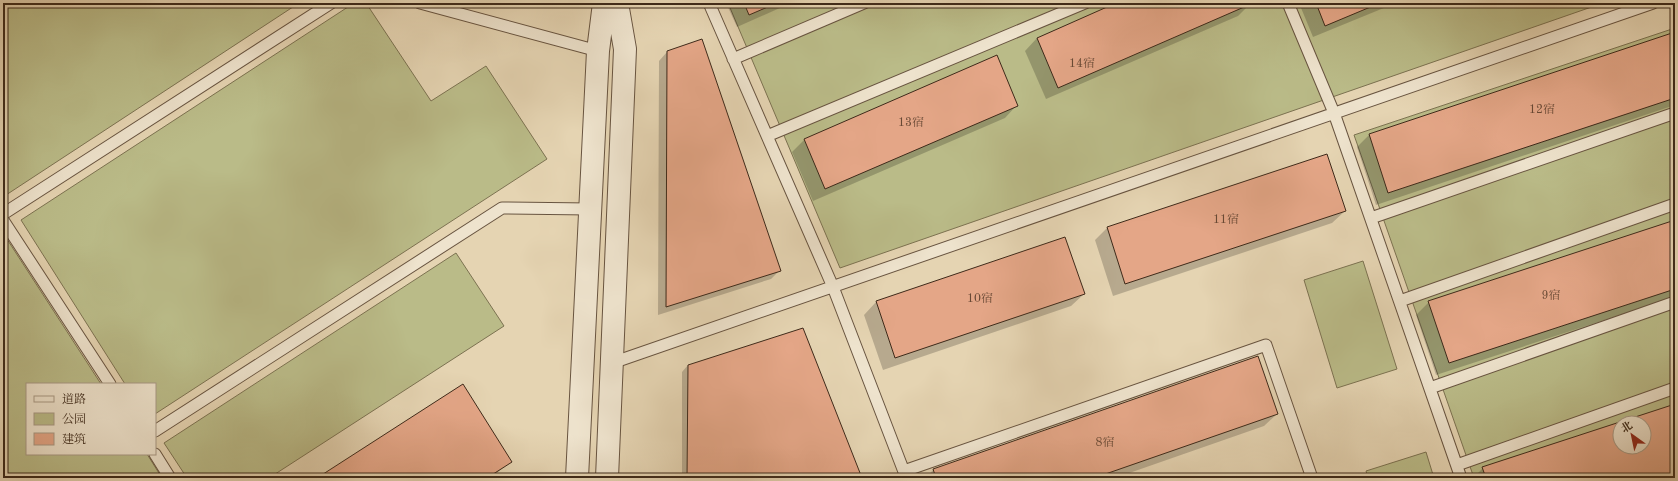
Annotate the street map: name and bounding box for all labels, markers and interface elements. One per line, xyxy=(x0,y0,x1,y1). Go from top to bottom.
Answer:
house number: 14宿 xyxy=(1069,56,1095,70)
house number: 12宿 xyxy=(1529,102,1555,116)
house number: 13宿 xyxy=(898,115,924,129)
house number: 11宿 xyxy=(1213,212,1239,226)
house number: 9宿 xyxy=(1542,288,1560,302)
house number: 10宿 xyxy=(967,291,993,305)
legend xyxy=(26,383,156,455)
text: 道路 xyxy=(62,392,86,406)
text: 公园 xyxy=(62,413,86,426)
north arrow xyxy=(1612,415,1652,455)
text: 北 xyxy=(1619,419,1635,435)
text: 建筑 xyxy=(62,432,86,446)
house number: 8宿 xyxy=(1096,435,1114,449)

